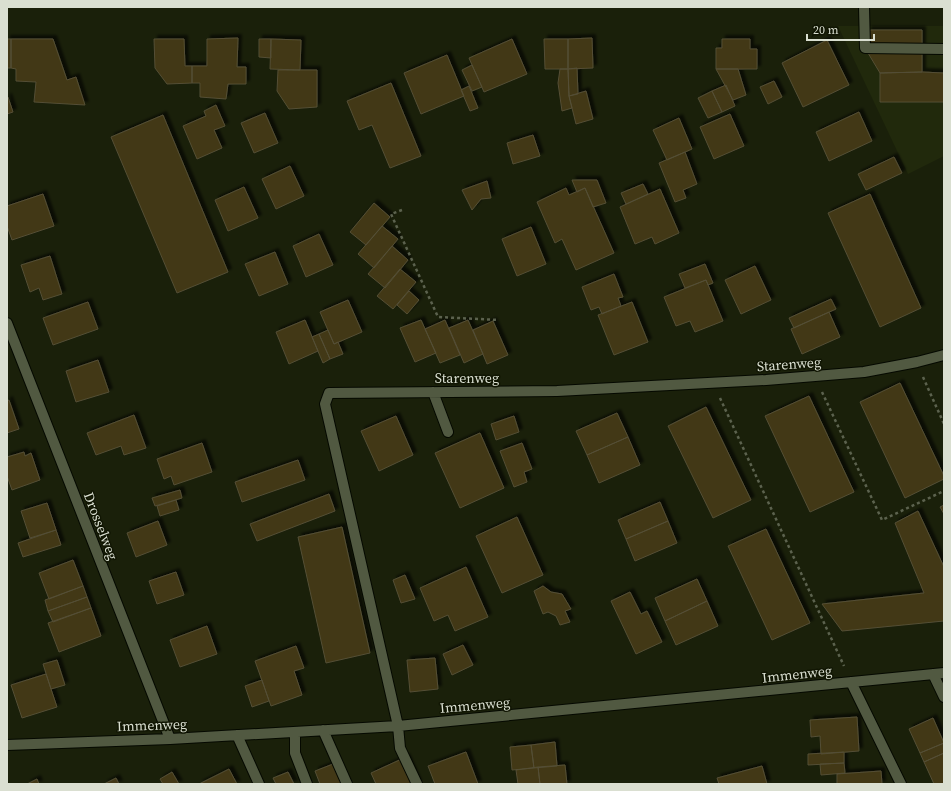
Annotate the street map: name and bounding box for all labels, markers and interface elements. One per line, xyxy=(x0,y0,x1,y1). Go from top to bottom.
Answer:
scale bar xyxy=(807,16,874,42)
text: 20 m xyxy=(813,22,839,38)
street label: Starenweg xyxy=(756,352,822,376)
street label: Starenweg xyxy=(435,368,499,388)
street label: Drosselweg xyxy=(79,489,123,563)
street label: Immenweg xyxy=(761,660,833,688)
street label: Immenweg xyxy=(439,692,511,718)
street label: Immenweg xyxy=(116,714,188,736)

